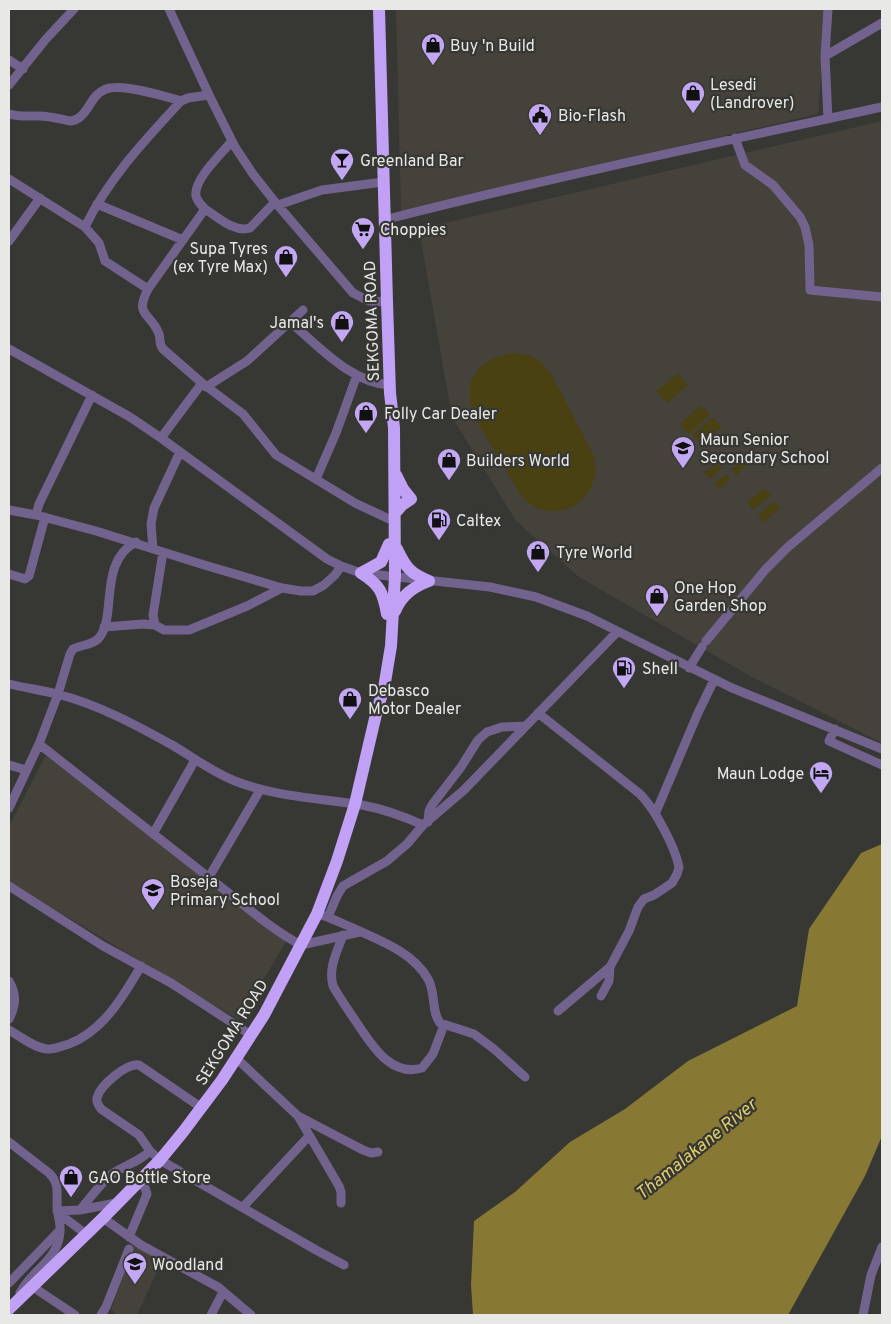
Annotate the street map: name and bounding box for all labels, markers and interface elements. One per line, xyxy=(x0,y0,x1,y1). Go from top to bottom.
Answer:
shop icon: Buy 'n Build xyxy=(420,32,446,66)
place label: Buy 'n Build xyxy=(450,37,535,57)
place label: Lesedi (Landrover) xyxy=(710,76,795,114)
shop icon: Lesedi (Landrover) xyxy=(680,80,706,114)
public building icon: Bio-Flash xyxy=(527,102,553,136)
place label: Bio-Flash xyxy=(558,107,626,127)
bar icon: Greenland Bar xyxy=(329,147,355,181)
place label: Greenland Bar xyxy=(360,152,464,172)
supermarket icon: Choppies xyxy=(350,216,376,250)
place label: Choppies xyxy=(380,221,446,241)
place label: Supa Tyres (ex Tyre Max) xyxy=(173,240,268,278)
shop icon: Supa Tyres (ex Tyre Max) xyxy=(273,244,299,278)
street label: SEKGOMA ROAD xyxy=(361,260,385,382)
shop icon: Jamal's xyxy=(329,309,355,343)
place label: Jamal's xyxy=(269,314,324,334)
shop icon: Folly Car Dealer xyxy=(353,400,379,434)
place label: Folly Car Dealer xyxy=(384,405,497,425)
place label: Maun Senior Secondary School xyxy=(700,431,829,469)
school or university icon: Maun Senior Secondary School xyxy=(670,435,696,469)
shop icon: Builders World xyxy=(436,447,462,481)
place label: Builders World xyxy=(466,452,570,472)
fuel station icon: Caltex xyxy=(426,507,452,541)
place label: Caltex xyxy=(456,512,501,532)
shop icon: Tyre World xyxy=(525,539,551,573)
place label: Tyre World xyxy=(556,544,632,564)
place label: One Hop Garden Shop xyxy=(674,579,767,617)
shop icon: One Hop Garden Shop xyxy=(644,583,670,617)
fuel station icon: Shell xyxy=(611,655,637,689)
place label: Shell xyxy=(642,660,678,680)
place label: Debasco Motor Dealer xyxy=(368,682,461,720)
shop icon: Debasco Motor Dealer xyxy=(337,686,363,720)
hotel icon: Maun Lodge xyxy=(808,760,834,794)
place label: Maun Lodge xyxy=(717,765,804,785)
place label: Boseja Primary School xyxy=(170,873,280,911)
school or university icon: Boseja Primary School xyxy=(140,877,166,911)
street label: SEKGOMA ROAD xyxy=(192,976,273,1090)
water label: Thamalakane River xyxy=(632,1093,764,1206)
shop icon: GAO Bottle Store xyxy=(58,1164,84,1198)
place label: GAO Bottle Store xyxy=(88,1169,211,1189)
school or university icon: Woodland xyxy=(122,1251,148,1285)
place label: Woodland xyxy=(152,1256,224,1276)

